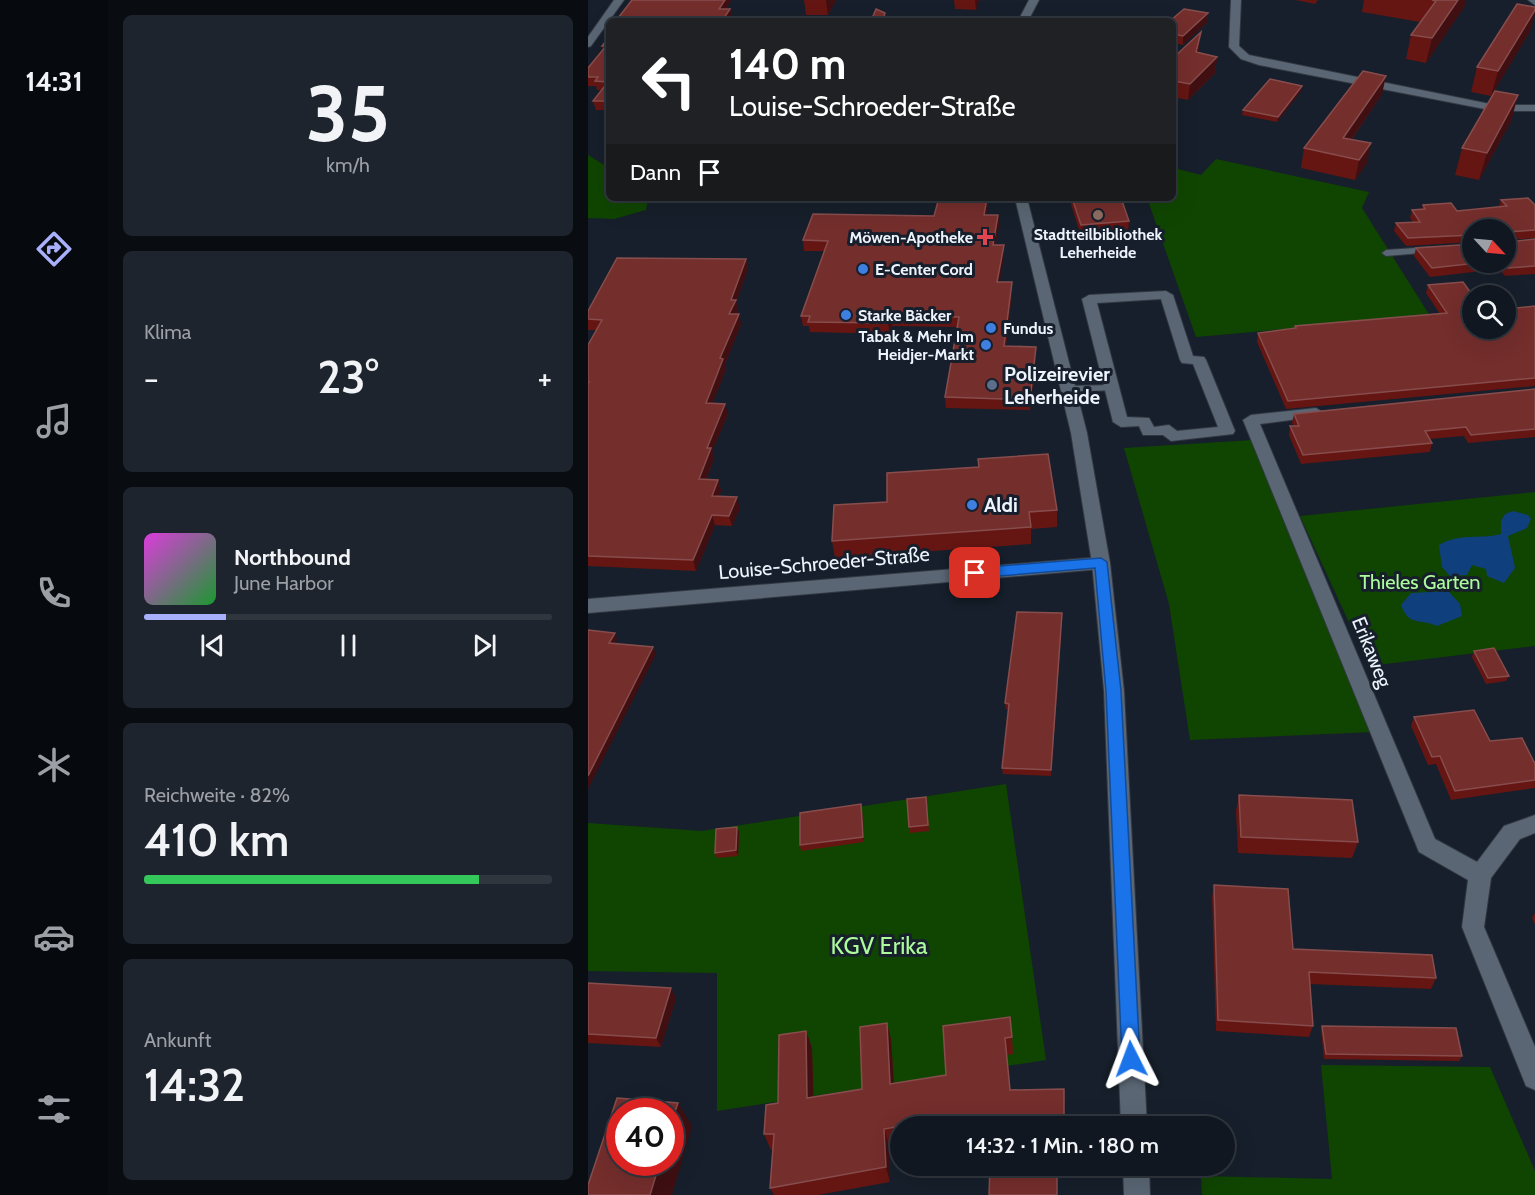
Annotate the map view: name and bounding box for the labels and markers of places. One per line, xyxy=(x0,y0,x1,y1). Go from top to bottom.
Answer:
marker: Stadtteilbibliothek Leherheide xyxy=(1091,208,1105,222)
place label: Stadtteilbibliothek Leherheide xyxy=(1034,225,1162,262)
place label: Möwen-Apotheke xyxy=(849,228,973,247)
marker: Möwen-Apotheke xyxy=(978,230,992,244)
place label: E-Center Cord xyxy=(875,260,973,279)
marker: E-Center Cord xyxy=(856,262,870,276)
place label: Starke Bäcker xyxy=(858,306,952,325)
marker: Starke Bäcker xyxy=(839,308,853,322)
place label: Fundus xyxy=(1003,319,1054,338)
marker: Fundus xyxy=(984,321,998,335)
place label: Tabak & Mehr Im Heidjer-Markt xyxy=(859,327,974,364)
marker: Tabak & Mehr Im Heidjer-Markt xyxy=(979,338,993,352)
place label: Polizeirevier Leherheide xyxy=(1004,362,1110,409)
marker: Polizeirevier Leherheide xyxy=(985,378,999,392)
place label: Aldi xyxy=(984,493,1018,517)
marker: Aldi xyxy=(965,498,979,512)
pin xyxy=(949,547,1000,598)

